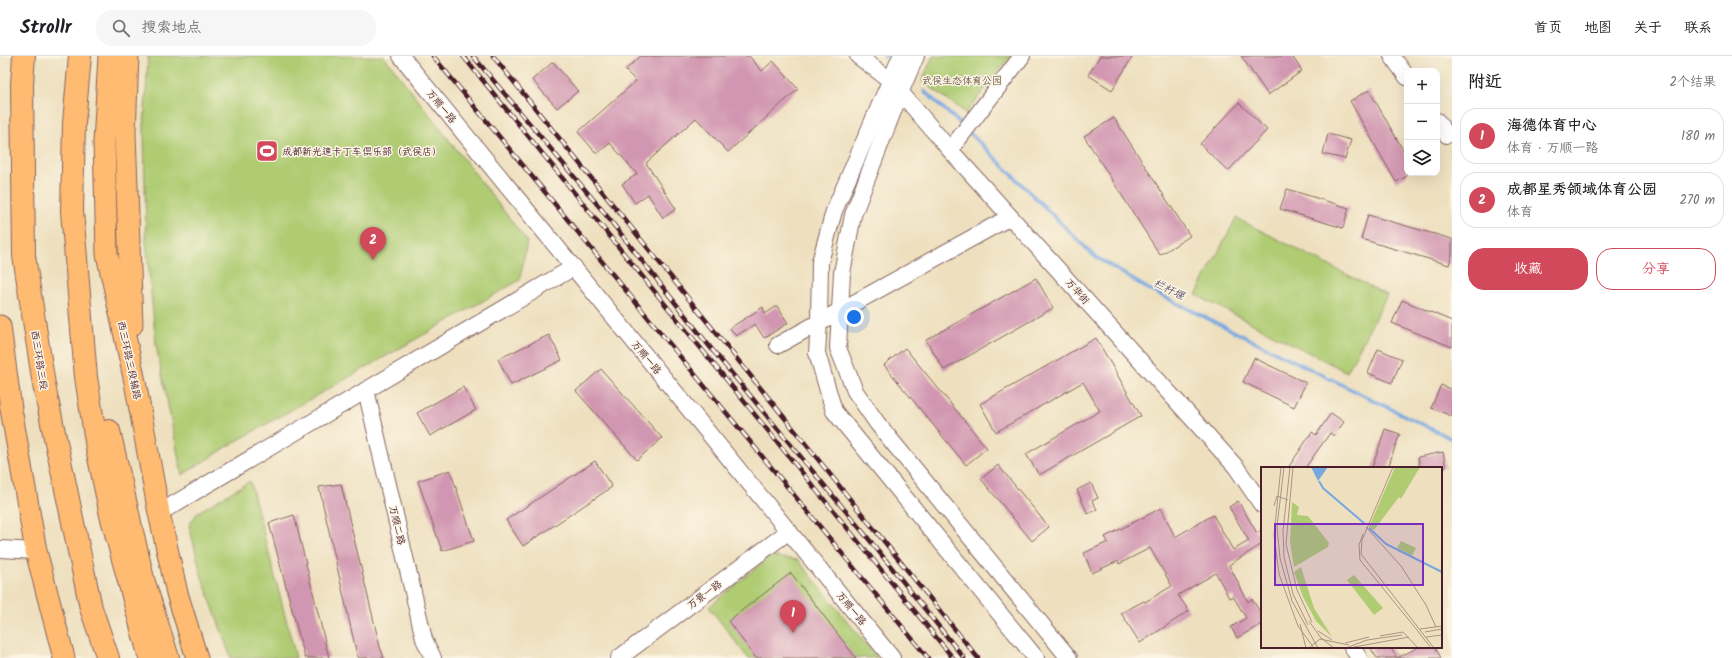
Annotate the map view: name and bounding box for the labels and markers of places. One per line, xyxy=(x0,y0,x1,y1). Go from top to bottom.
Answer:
sports icon: 成都新光速卡丁车俱乐部（武侯店） xyxy=(254,138,280,164)
place label: 成都新光速卡丁车俱乐部（武侯店） xyxy=(282,144,442,160)
pin: 2 xyxy=(360,227,386,260)
pin: 1 xyxy=(780,600,806,633)

